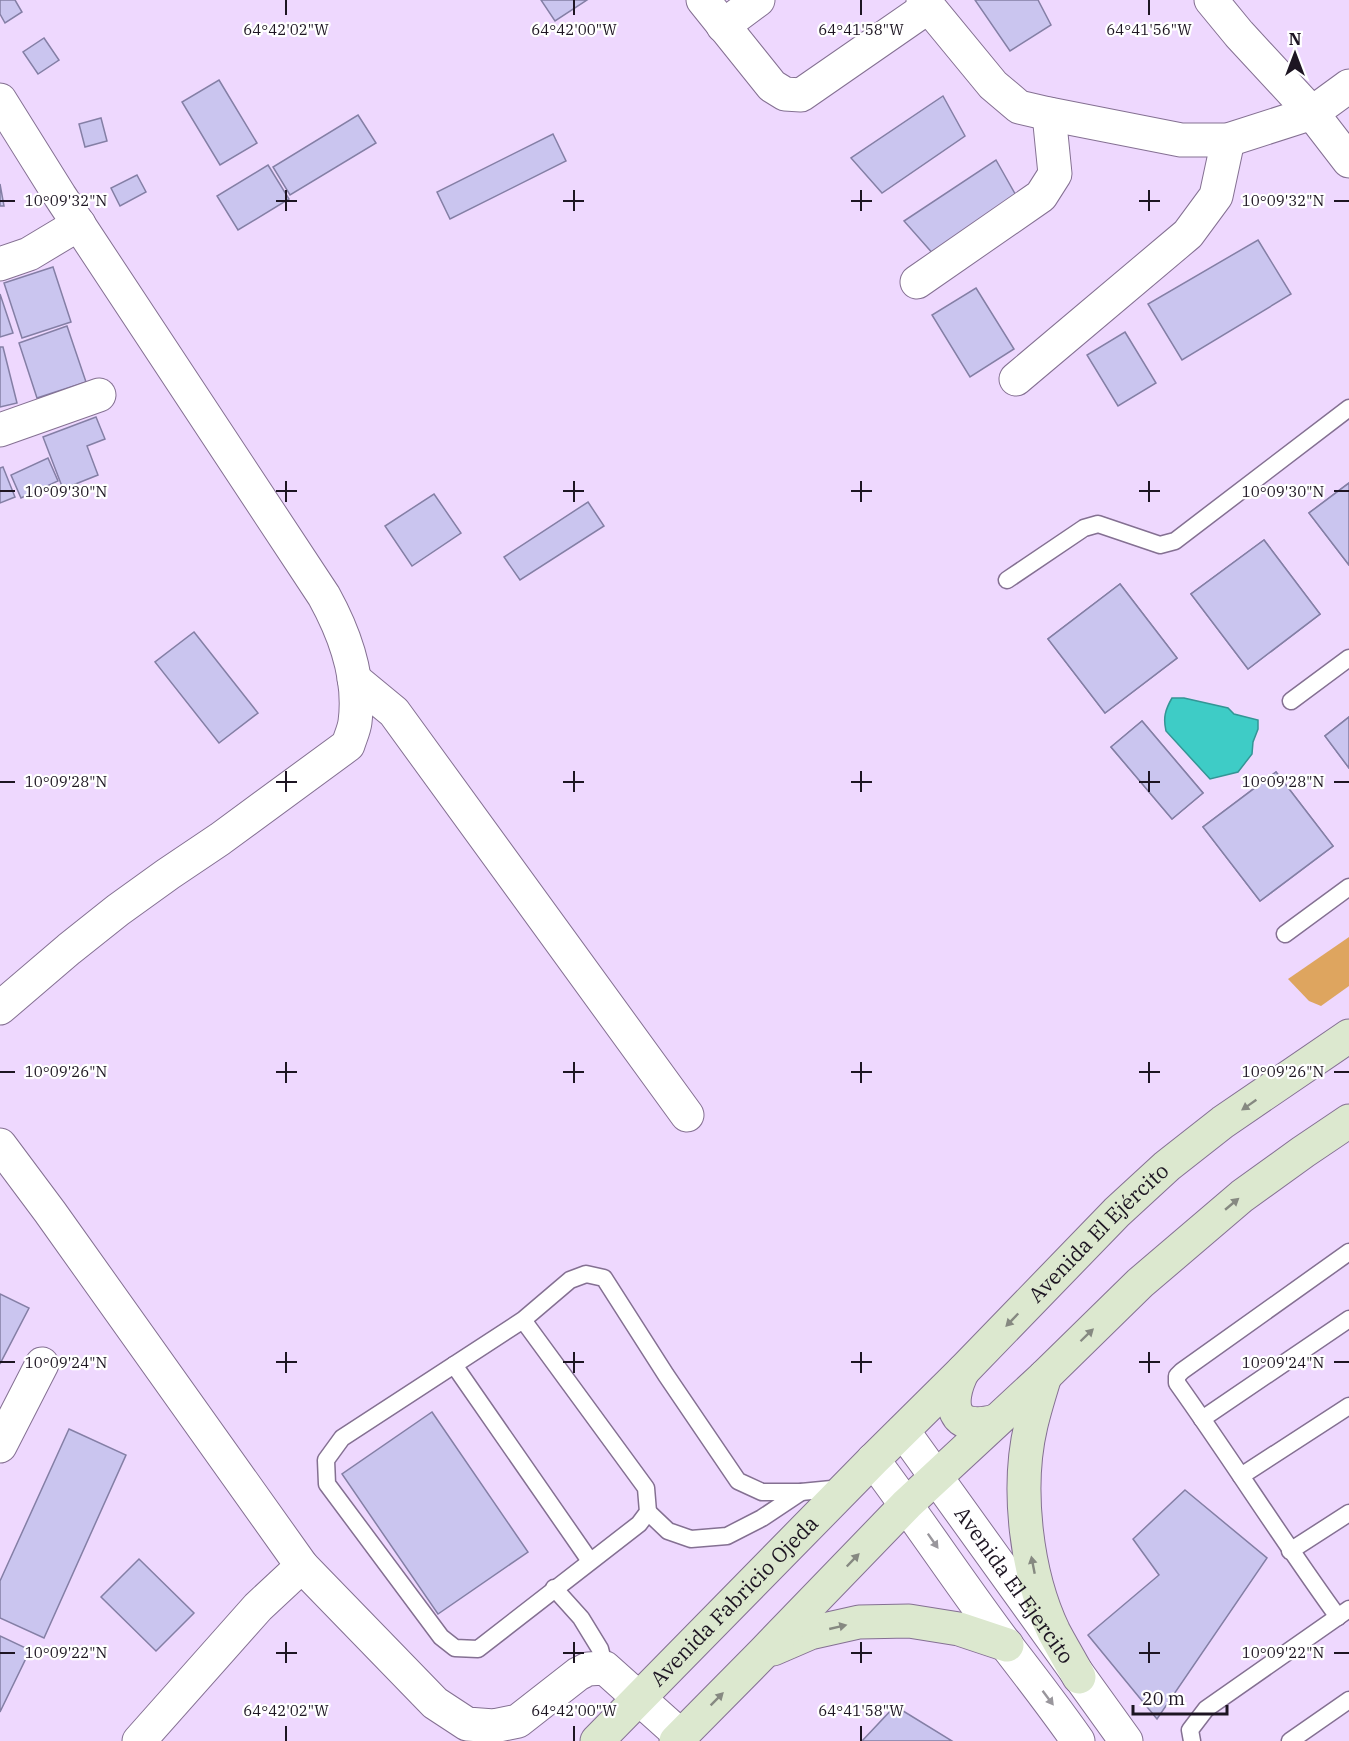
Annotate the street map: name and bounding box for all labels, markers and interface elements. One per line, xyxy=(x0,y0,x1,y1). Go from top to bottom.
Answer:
text: 64°42'02"W xyxy=(243,20,329,39)
text: 64°42'00"W xyxy=(531,20,617,39)
text: 64°41'58"W xyxy=(818,20,904,39)
text: 64°41'56"W xyxy=(1106,20,1192,39)
north arrow xyxy=(1265,24,1325,84)
text: N xyxy=(1289,29,1301,49)
text: 10°09'32"N xyxy=(25,191,107,210)
text: 10°09'32"N xyxy=(1242,191,1324,210)
text: 10°09'30"N xyxy=(25,482,107,501)
text: 10°09'30"N xyxy=(1242,482,1324,501)
text: 10°09'28"N xyxy=(25,772,107,791)
text: 10°09'28"N xyxy=(1242,772,1324,791)
text: 10°09'26"N xyxy=(25,1062,107,1081)
text: 10°09'26"N xyxy=(1242,1062,1324,1081)
one-way arrow xyxy=(1241,1099,1257,1110)
street label: Avenida El Ejército xyxy=(1022,1156,1174,1308)
one-way arrow xyxy=(1224,1198,1240,1211)
one-way arrow xyxy=(1006,1313,1020,1327)
one-way arrow xyxy=(1079,1328,1093,1342)
text: 10°09'24"N xyxy=(25,1353,107,1372)
text: 10°09'24"N xyxy=(1242,1353,1324,1372)
street label: Avenida El Ejercito xyxy=(949,1501,1081,1669)
street label: Avenida Fabricio Ojeda xyxy=(643,1509,824,1692)
one-way arrow xyxy=(927,1532,939,1548)
one-way arrow xyxy=(846,1553,860,1567)
one-way arrow xyxy=(1028,1556,1037,1575)
one-way arrow xyxy=(829,1622,848,1631)
text: 10°09'22"N xyxy=(25,1643,107,1662)
text: 10°09'22"N xyxy=(1242,1643,1324,1662)
scale bar xyxy=(1133,1678,1228,1716)
text: 20 m xyxy=(1142,1687,1185,1710)
one-way arrow xyxy=(1042,1690,1054,1706)
one-way arrow xyxy=(710,1693,724,1707)
text: 64°42'02"W xyxy=(243,1701,329,1720)
text: 64°42'00"W xyxy=(531,1701,617,1720)
text: 64°41'58"W xyxy=(818,1701,904,1720)

